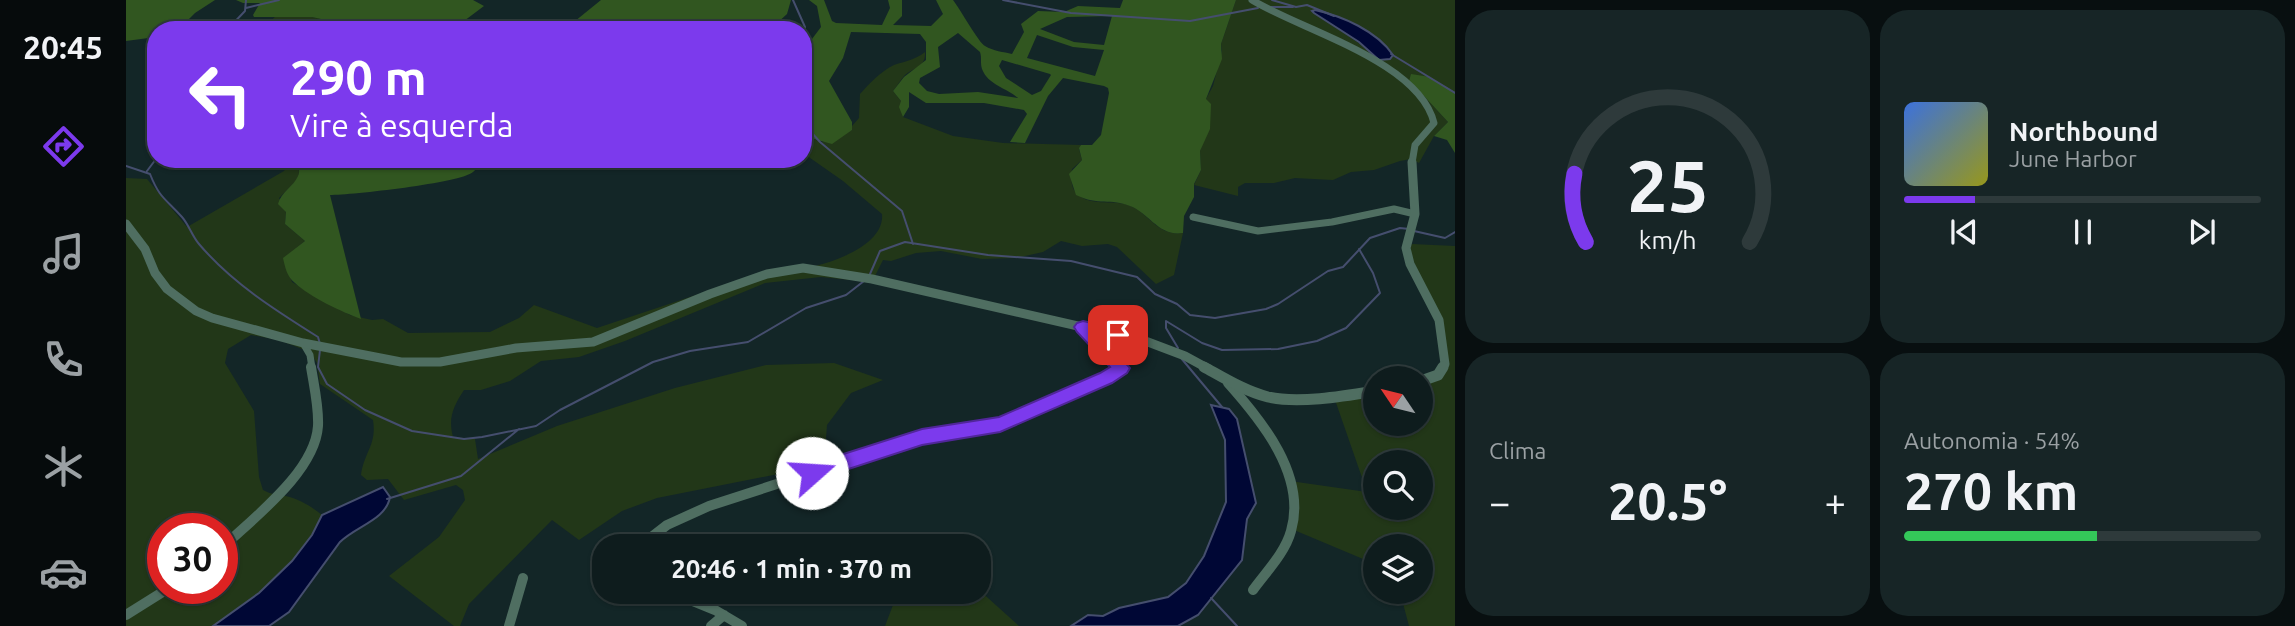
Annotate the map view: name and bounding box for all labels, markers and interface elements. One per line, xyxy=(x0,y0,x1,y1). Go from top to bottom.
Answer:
text: 20:45 xyxy=(23,29,103,65)
icon: left xyxy=(175,49,266,140)
text: 290 m xyxy=(290,49,427,104)
text: Vire à esquerda xyxy=(290,107,513,143)
text: Northbound xyxy=(2009,117,2158,146)
icon: directions xyxy=(39,122,88,171)
text: 25 xyxy=(1626,145,1709,227)
text: June Harbor xyxy=(2009,146,2137,171)
icon: previous xyxy=(1945,213,1983,251)
icon: pause xyxy=(2064,213,2102,251)
icon: next xyxy=(2183,213,2221,251)
text: km/h xyxy=(1639,226,1696,254)
icon: music xyxy=(39,229,88,278)
pin xyxy=(1088,305,1148,365)
icon: arrive xyxy=(1099,316,1137,354)
icon: phone xyxy=(39,335,88,384)
north arrow xyxy=(1363,366,1433,436)
map controls xyxy=(1363,366,1433,604)
text: Autonomia · 54% xyxy=(1904,428,2080,453)
position arrow xyxy=(775,436,849,510)
text: Clima xyxy=(1489,438,1546,463)
icon: climate xyxy=(39,442,88,491)
button: search xyxy=(1363,450,1433,520)
text: 270 km xyxy=(1904,462,2078,520)
text: 20.5° xyxy=(1608,472,1727,530)
text: − xyxy=(1489,481,1510,523)
text: + xyxy=(1825,481,1846,523)
speed limit sign: 30 xyxy=(147,513,238,604)
button: layers xyxy=(1363,534,1433,604)
icon: car xyxy=(39,548,88,597)
text: 20:46 · 1 min · 370 m xyxy=(671,554,912,583)

